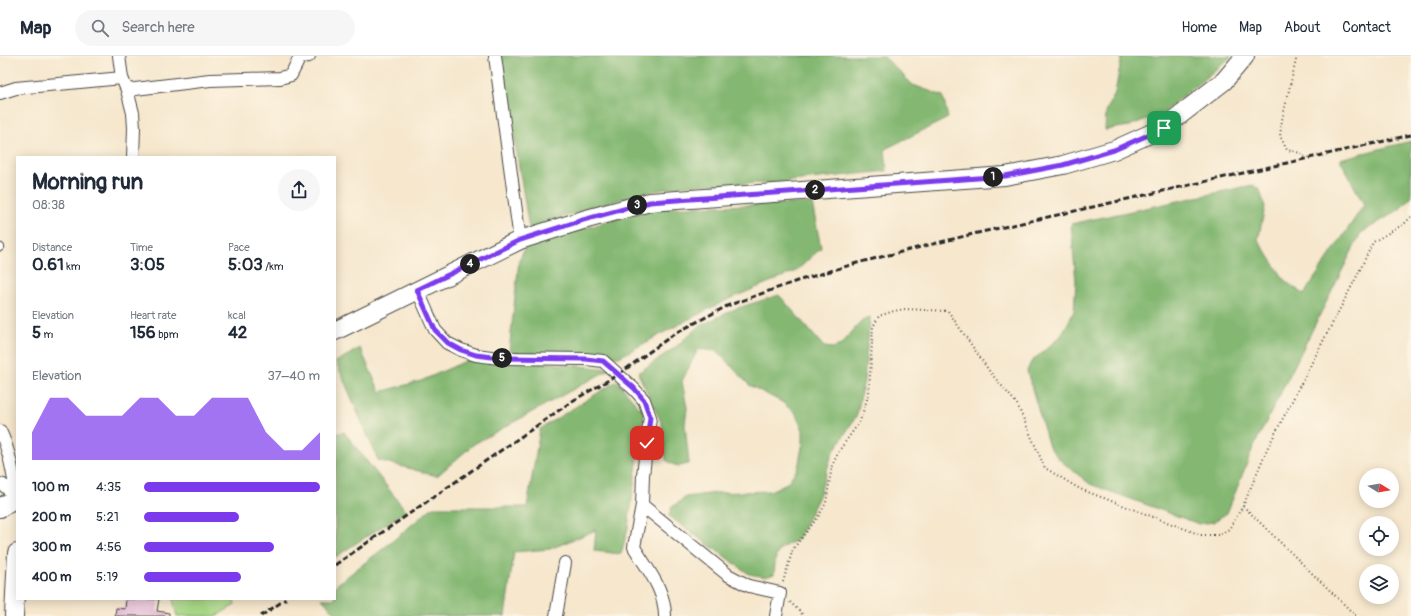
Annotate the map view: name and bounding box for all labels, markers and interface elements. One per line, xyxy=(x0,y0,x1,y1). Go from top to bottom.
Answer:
search box xyxy=(75,10,355,46)
text: Map xyxy=(20,16,51,40)
icon: search xyxy=(89,17,111,39)
text: Search here xyxy=(121,18,195,37)
text: Home xyxy=(1182,19,1217,36)
text: Map xyxy=(1239,19,1262,36)
text: About xyxy=(1284,19,1320,36)
text: Contact xyxy=(1342,19,1391,36)
pin xyxy=(1147,111,1181,145)
icon: arrive xyxy=(1153,117,1175,139)
pin: 1 xyxy=(983,167,1003,187)
text: Morning run xyxy=(32,168,143,196)
button: share xyxy=(278,169,320,211)
text: 1 xyxy=(991,170,995,183)
pin: 2 xyxy=(805,180,825,200)
text: 2 xyxy=(812,183,818,196)
pin: 3 xyxy=(627,195,647,215)
text: 08:38 xyxy=(32,197,65,213)
text: 3 xyxy=(634,198,640,211)
text: Distance xyxy=(32,241,72,254)
text: Time xyxy=(130,241,153,254)
text: Pace xyxy=(228,241,250,254)
text: 0.61 xyxy=(32,254,64,275)
text: 3:05 xyxy=(130,254,165,275)
text: 5:03 xyxy=(228,254,263,275)
pin: 4 xyxy=(460,254,480,274)
text: 4 xyxy=(467,257,473,270)
text: km xyxy=(64,260,81,273)
text: /km xyxy=(263,260,284,273)
text: Elevation xyxy=(32,309,74,322)
text: Heart rate xyxy=(130,309,176,322)
text: kcal xyxy=(228,309,246,322)
text: 5 xyxy=(32,322,41,343)
text: 156 xyxy=(130,322,156,343)
text: 42 xyxy=(228,322,247,343)
text: m xyxy=(41,328,53,341)
text: bpm xyxy=(156,328,179,341)
pin: 5 xyxy=(492,348,512,368)
text: 5 xyxy=(499,351,505,364)
text: Elevation xyxy=(32,368,82,384)
text: 37–40 m xyxy=(267,368,320,384)
pin xyxy=(630,426,664,460)
icon: check xyxy=(636,432,658,454)
north arrow xyxy=(1359,468,1399,508)
map controls xyxy=(1359,468,1399,604)
text: 100 m xyxy=(32,479,69,495)
text: 4:35 xyxy=(96,479,121,495)
text: 200 m xyxy=(32,509,71,525)
text: 5:21 xyxy=(96,509,119,525)
button: locate xyxy=(1359,516,1399,556)
text: 300 m xyxy=(32,539,71,555)
text: 4:56 xyxy=(96,539,122,555)
button: layers xyxy=(1359,564,1399,604)
text: 400 m xyxy=(32,569,72,585)
text: 5:19 xyxy=(96,569,118,585)

